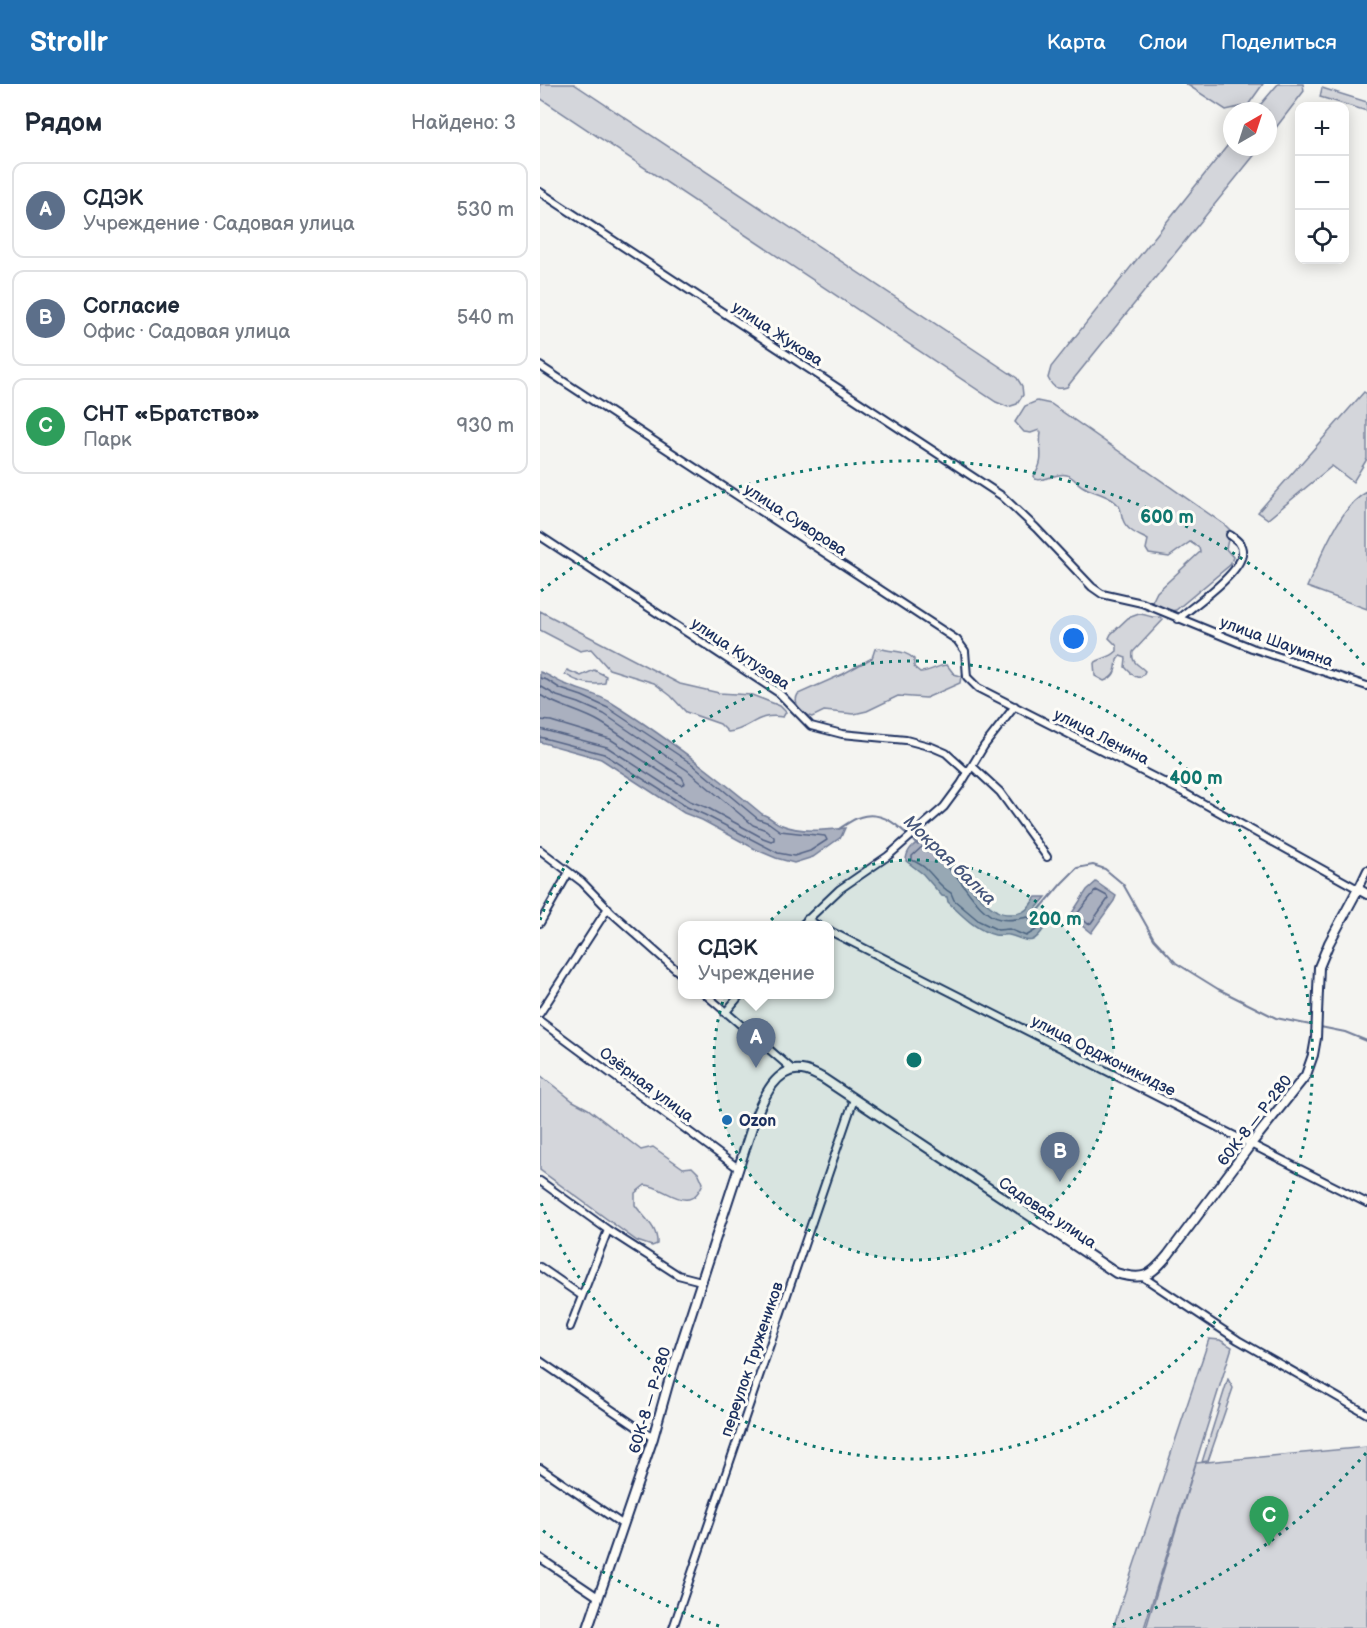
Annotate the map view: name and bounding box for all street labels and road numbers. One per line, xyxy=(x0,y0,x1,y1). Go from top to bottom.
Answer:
street label: улица Жукова xyxy=(728,298,827,371)
street label: улица Суворова xyxy=(740,480,851,561)
street label: улица Шаумяна xyxy=(1217,613,1336,672)
street label: улица Кутузова xyxy=(687,614,794,695)
street label: улица Ленина xyxy=(1051,705,1153,770)
street label: улица Орджоникидзе xyxy=(1028,1012,1179,1101)
street label: Озёрная улица xyxy=(595,1044,697,1127)
street label: 60К-8 — Р-280 xyxy=(1214,1072,1297,1170)
street label: Садовая улица xyxy=(995,1174,1100,1253)
street label: переулок Тружеников xyxy=(717,1279,788,1439)
street label: 60К-8 — Р-280 xyxy=(625,1345,676,1456)

